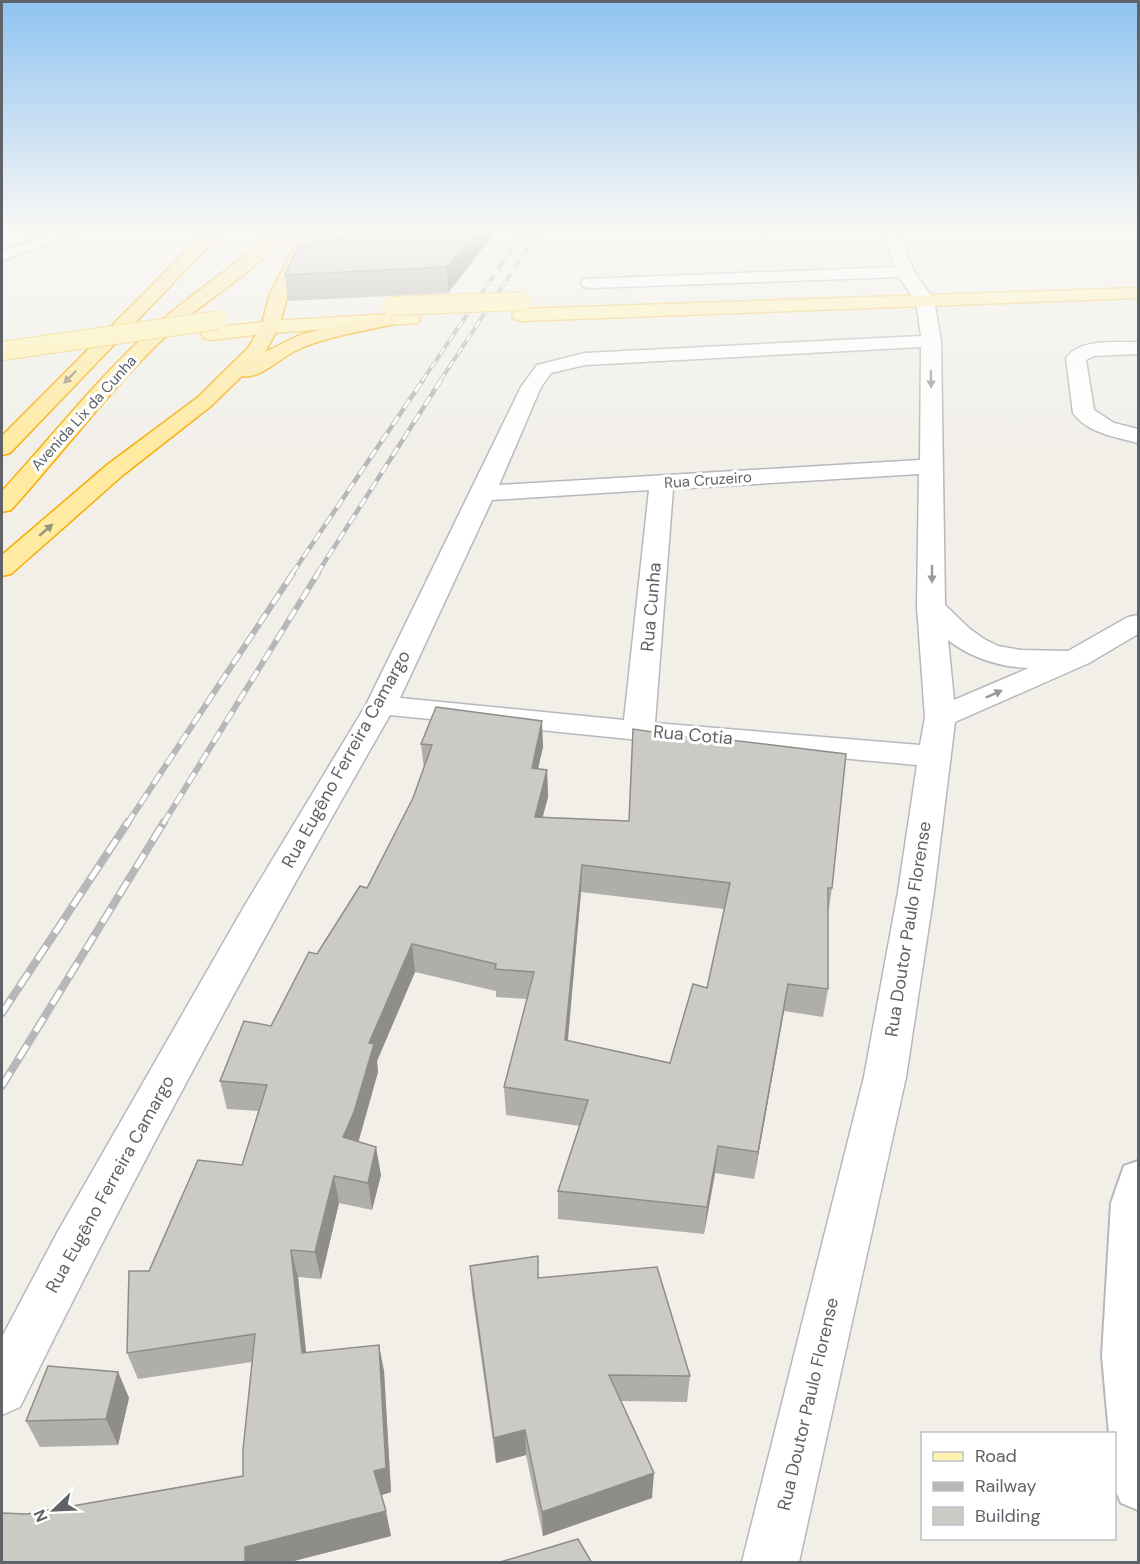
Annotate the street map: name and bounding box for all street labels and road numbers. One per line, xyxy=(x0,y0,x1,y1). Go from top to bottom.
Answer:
street label: Avenida Lix da Cunha xyxy=(27,351,141,475)
street label: Rua Cruzeiro xyxy=(664,467,753,493)
street label: Rua Cunha xyxy=(635,561,667,653)
street label: Rua Eugêno Ferreira Camargo xyxy=(276,646,416,872)
street label: Rua Cotia xyxy=(652,720,734,750)
street label: Rua Doutor Paulo Florense xyxy=(879,819,937,1039)
street label: Rua Eugêno Ferreira Camargo xyxy=(40,1071,180,1297)
street label: Rua Doutor Paulo Florense xyxy=(772,1295,844,1513)

